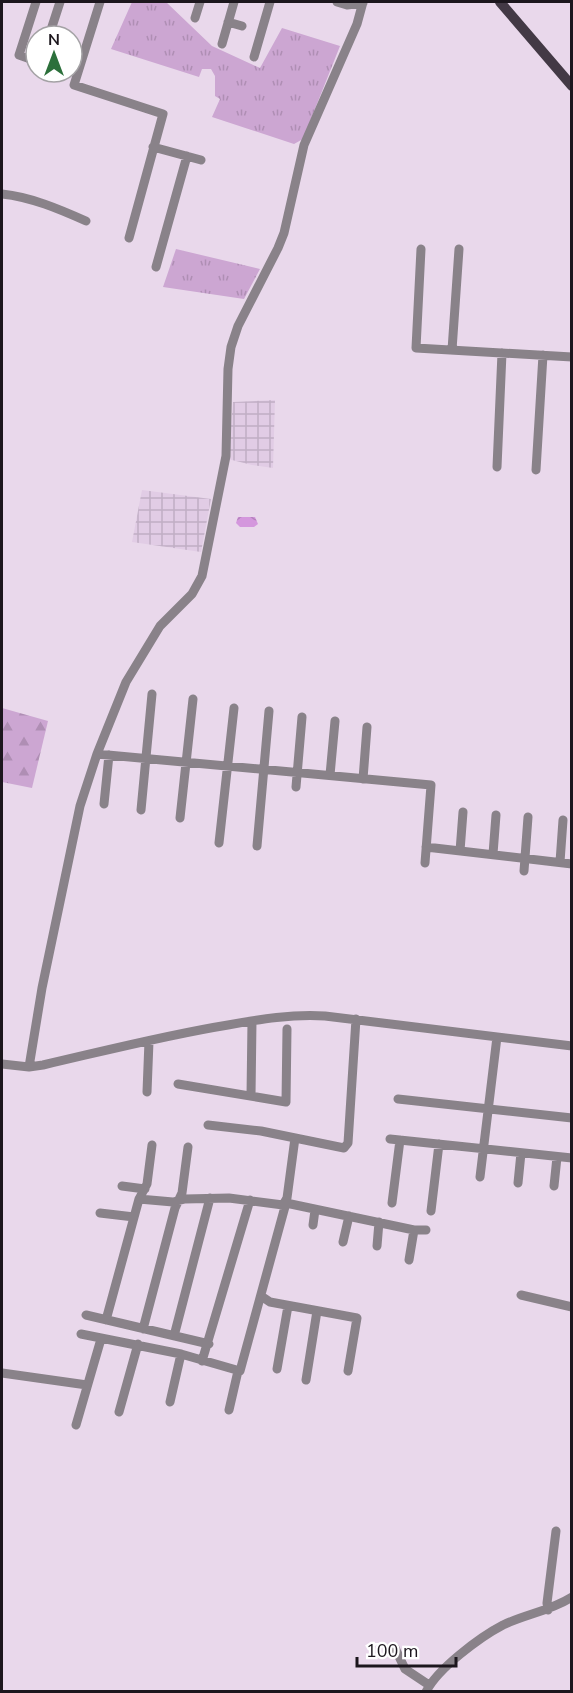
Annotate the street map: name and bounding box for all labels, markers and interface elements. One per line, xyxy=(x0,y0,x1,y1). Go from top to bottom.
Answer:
north arrow xyxy=(24,24,84,84)
text: N xyxy=(48,29,60,51)
scale bar xyxy=(357,1630,456,1668)
text: 100 m xyxy=(366,1639,418,1663)

